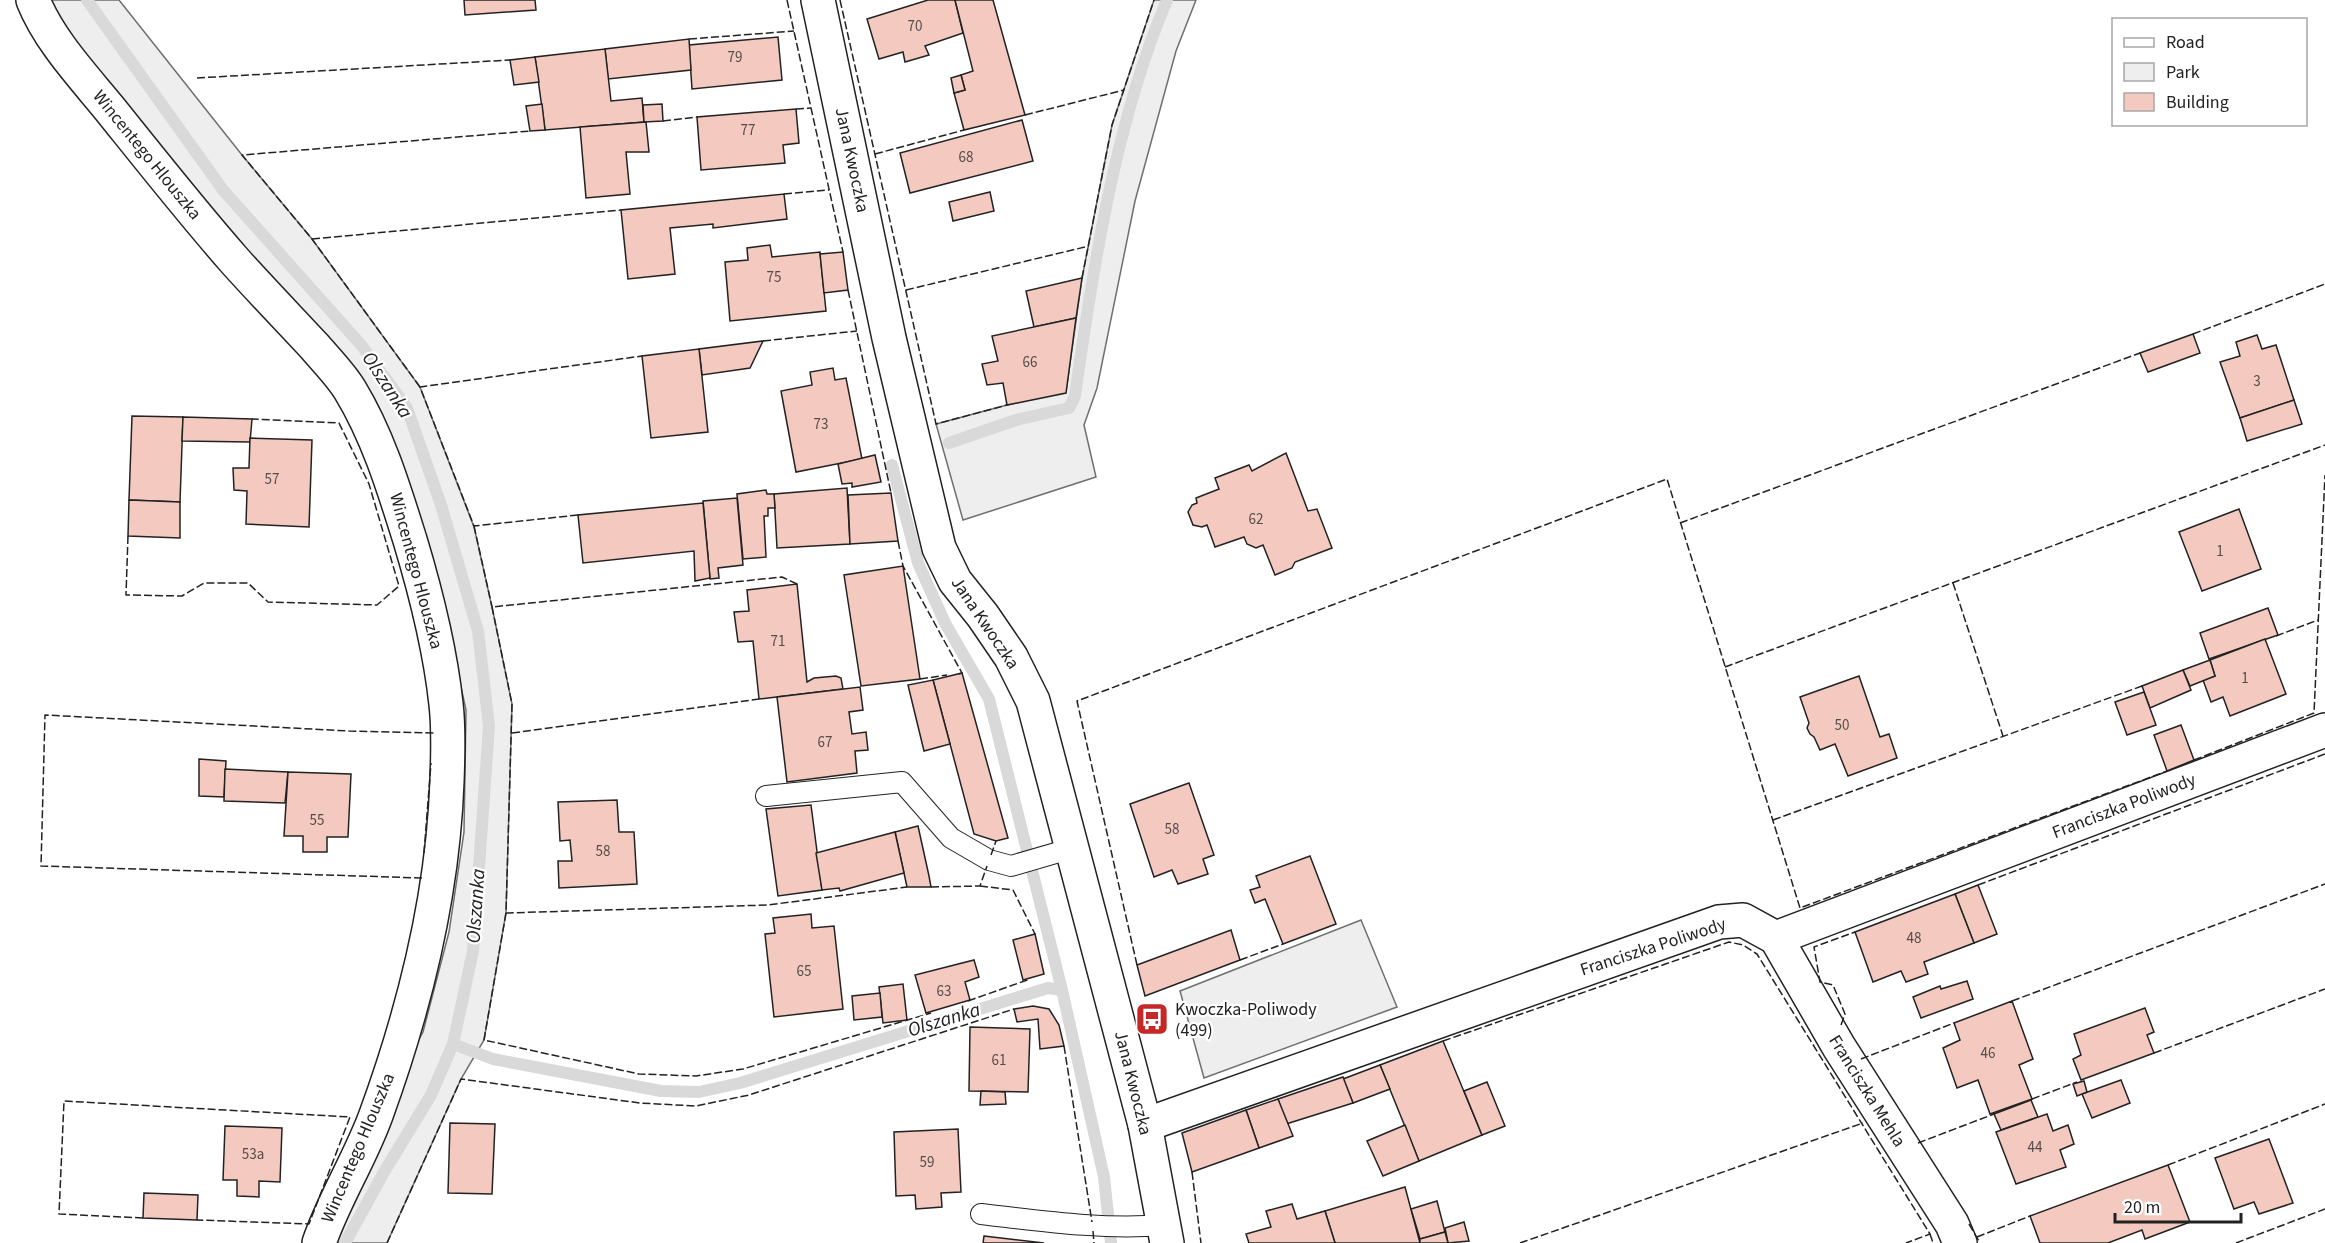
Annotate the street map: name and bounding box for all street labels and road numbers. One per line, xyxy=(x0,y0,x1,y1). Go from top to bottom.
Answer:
street label: Wincentego Hlouszka xyxy=(87,85,207,225)
street label: Jana Kwoczka xyxy=(829,105,875,215)
street label: Wincentego Hlouszka xyxy=(383,490,449,652)
street label: Jana Kwoczka xyxy=(945,572,1025,674)
street label: Franciszka Poliwody xyxy=(2049,767,2200,845)
street label: Franciszka Poliwody xyxy=(1577,911,1730,982)
street label: Jana Kwoczka xyxy=(1108,1028,1158,1138)
street label: Franciszka Mehla xyxy=(1822,1030,1912,1152)
street label: Wincentego Hlouszka xyxy=(315,1069,401,1227)

